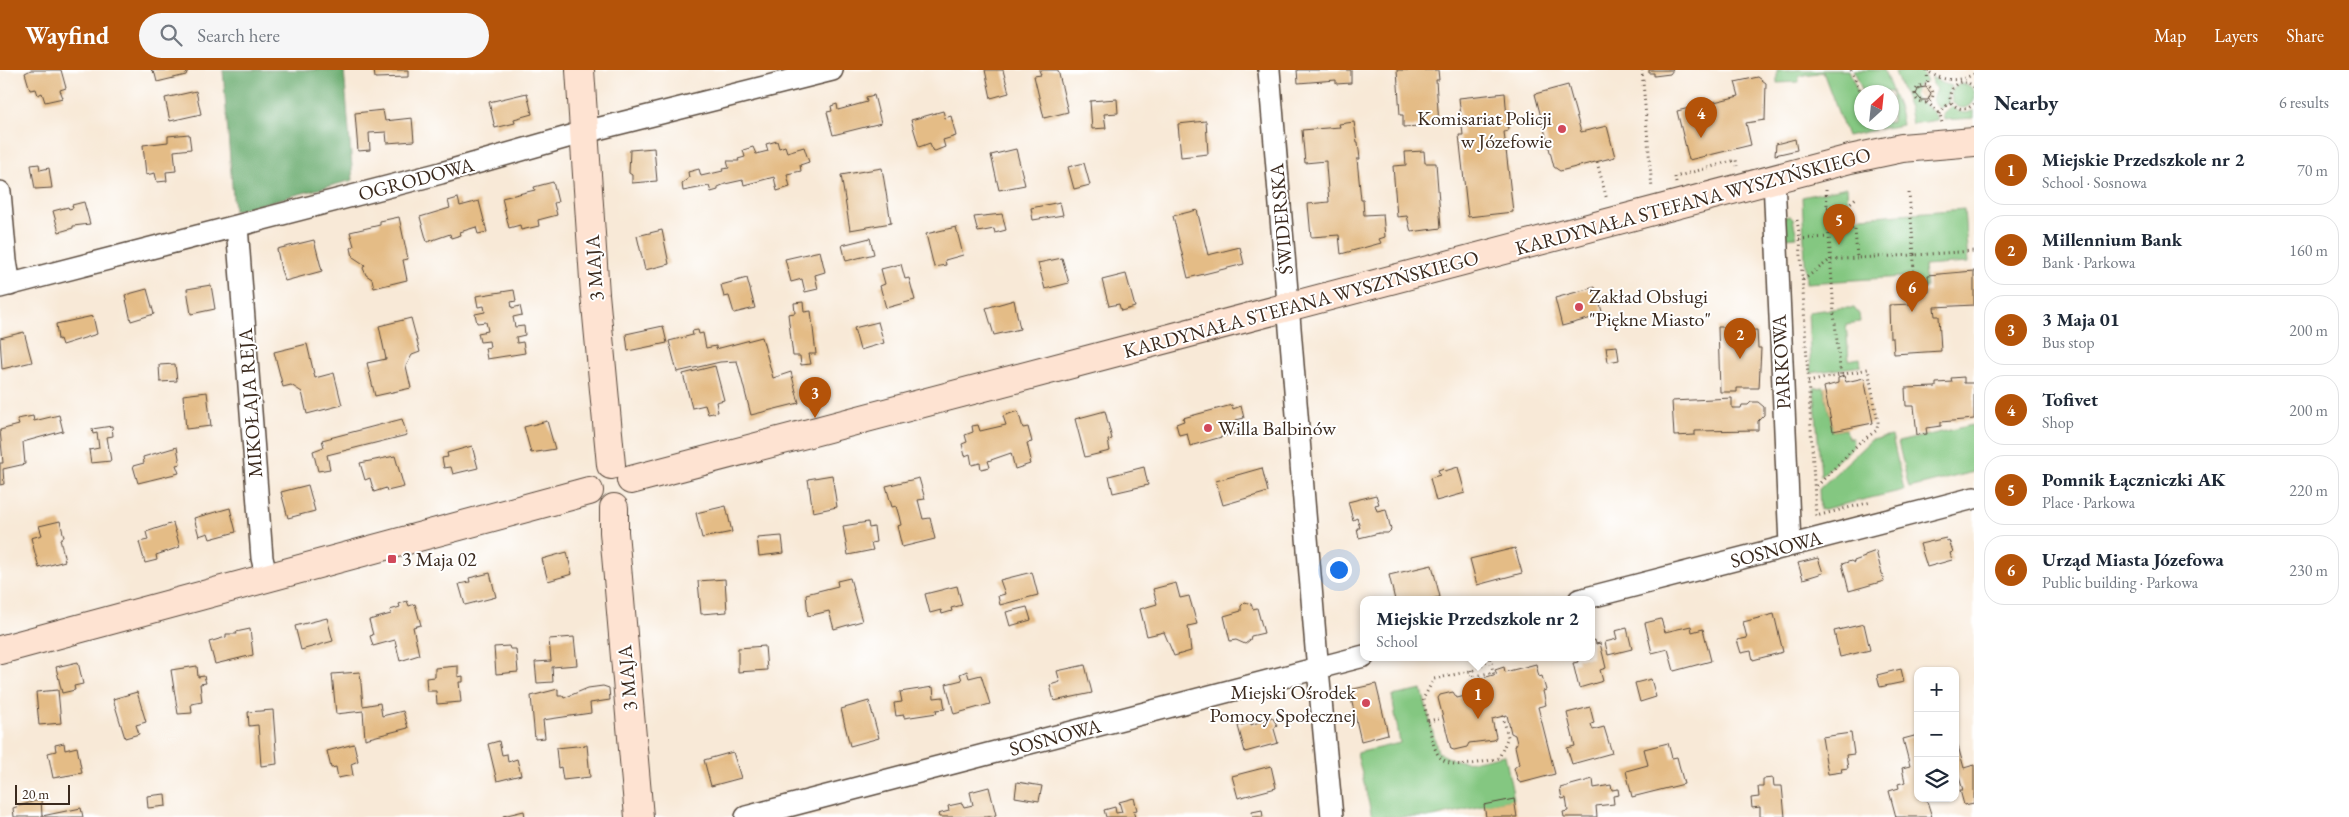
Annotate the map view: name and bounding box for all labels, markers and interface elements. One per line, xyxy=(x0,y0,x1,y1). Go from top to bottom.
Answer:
search box xyxy=(139,13,489,58)
text: Wayfind xyxy=(25,20,109,51)
icon: search xyxy=(157,21,185,49)
text: Search here xyxy=(197,23,280,48)
text: Map xyxy=(2154,24,2186,47)
text: Layers xyxy=(2214,24,2258,47)
text: Share xyxy=(2286,24,2324,47)
north arrow xyxy=(1854,85,1899,130)
text: Nearby xyxy=(1994,89,2058,116)
text: 6 results xyxy=(2279,92,2329,113)
pin: 4 xyxy=(1685,97,1717,138)
place label: Komisariat Policji w Józefowie xyxy=(1417,105,1552,154)
marker: Komisariat Policji w Józefowie xyxy=(1556,123,1568,135)
street label: KARDYNAŁA STEFANA WYSZYŃSKIEGO xyxy=(1512,141,1874,261)
text: Miejskie Przedszkole nr 2 xyxy=(2042,147,2244,172)
street label: OGRODOWA xyxy=(355,151,477,207)
text: 1 xyxy=(2007,160,2015,181)
text: 70 m xyxy=(2297,160,2328,181)
street label: ŚWIDERSKA xyxy=(1263,162,1299,276)
text: School · Sosnowa xyxy=(2042,172,2147,193)
pin: 5 xyxy=(1823,204,1855,245)
text: Millennium Bank xyxy=(2042,227,2182,252)
street label: 3 MAJA xyxy=(579,234,609,302)
text: 2 xyxy=(2007,240,2015,261)
text: 160 m xyxy=(2289,240,2328,261)
street label: KARDYNAŁA STEFANA WYSZYŃSKIEGO xyxy=(1120,244,1482,364)
text: Bank · Parkowa xyxy=(2042,252,2135,273)
pin: 6 xyxy=(1896,271,1928,312)
place label: Zakład Obsługi "Piękne Miasto" xyxy=(1589,283,1711,332)
marker: Zakład Obsługi "Piękne Miasto" xyxy=(1573,301,1585,313)
text: 3 Maja 01 xyxy=(2042,307,2120,332)
street label: PARKOWA xyxy=(1766,314,1796,410)
pin: 2 xyxy=(1724,318,1756,359)
text: 3 xyxy=(2007,320,2015,341)
text: 200 m xyxy=(2289,320,2328,341)
street label: MIKOŁAJA REJA xyxy=(232,327,268,479)
text: Bus stop xyxy=(2042,332,2095,353)
pin: 3 xyxy=(799,377,831,418)
text: Tofivet xyxy=(2042,387,2098,412)
text: 4 xyxy=(2007,400,2015,421)
text: 200 m xyxy=(2289,400,2328,421)
text: Shop xyxy=(2042,412,2074,433)
place label: Willa Balbinów xyxy=(1218,415,1336,441)
marker: Willa Balbinów xyxy=(1202,422,1214,434)
text: Pomnik Łączniczki AK xyxy=(2042,467,2225,492)
text: 5 xyxy=(2007,480,2015,501)
text: 220 m xyxy=(2289,480,2328,501)
text: Place · Parkowa xyxy=(2042,492,2135,513)
street label: SOSNOWA xyxy=(1727,524,1825,574)
place label: 3 Maja 02 xyxy=(402,546,477,572)
text: Urząd Miasta Józefowa xyxy=(2042,547,2224,572)
marker: 3 Maja 02 xyxy=(386,553,398,565)
your location xyxy=(1326,557,1352,583)
text: 6 xyxy=(2007,560,2015,581)
text: 230 m xyxy=(2289,560,2328,581)
text: Public building · Parkowa xyxy=(2042,572,2198,593)
popup xyxy=(1360,596,1595,661)
text: Miejskie Przedszkole nr 2 xyxy=(1376,606,1579,631)
text: School xyxy=(1376,631,1418,652)
street label: 3 MAJA xyxy=(611,644,643,712)
map controls xyxy=(1914,667,1959,802)
button: + xyxy=(1914,667,1959,712)
pin: 1 xyxy=(1462,678,1494,719)
place label: Miejski Ośrodek Pomocy Społecznej xyxy=(1210,679,1357,728)
marker: Miejski Ośrodek Pomocy Społecznej xyxy=(1360,697,1372,709)
street label: SOSNOWA xyxy=(1006,712,1104,762)
button: − xyxy=(1914,712,1959,757)
button: layers xyxy=(1914,757,1959,802)
scale bar xyxy=(15,782,70,805)
text: 20 m xyxy=(22,785,49,803)

